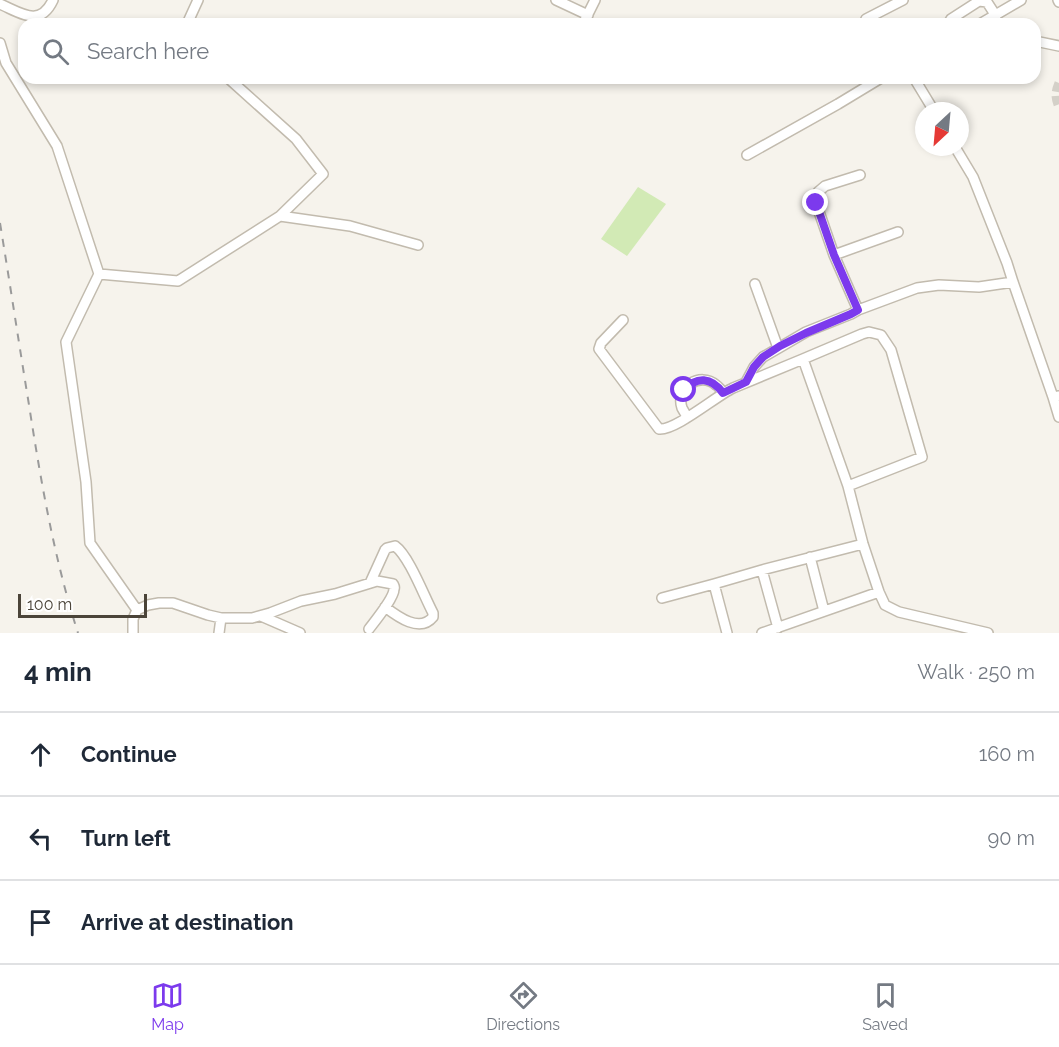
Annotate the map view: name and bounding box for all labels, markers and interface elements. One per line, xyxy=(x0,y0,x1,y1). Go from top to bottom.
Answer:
search box xyxy=(18,18,1041,84)
icon: search xyxy=(39,35,72,68)
text: Search here xyxy=(87,38,209,64)
north arrow xyxy=(915,102,969,156)
route end xyxy=(802,189,828,215)
route start xyxy=(670,376,696,402)
scale bar xyxy=(18,591,147,618)
text: 100 m xyxy=(27,595,72,614)
text: 4 min xyxy=(24,657,92,687)
text: Walk · 250 m xyxy=(917,660,1035,684)
icon: ahead xyxy=(24,738,57,771)
text: Continue xyxy=(81,741,177,767)
text: 160 m xyxy=(979,742,1035,766)
icon: left xyxy=(24,822,57,855)
text: Turn left xyxy=(81,825,171,851)
text: 90 m xyxy=(988,826,1035,850)
icon: arrive xyxy=(24,906,57,939)
text: Arrive at destination xyxy=(81,909,294,935)
tab: Map xyxy=(151,979,184,1034)
tab: Directions xyxy=(486,979,560,1034)
tab: Saved xyxy=(862,979,908,1034)

